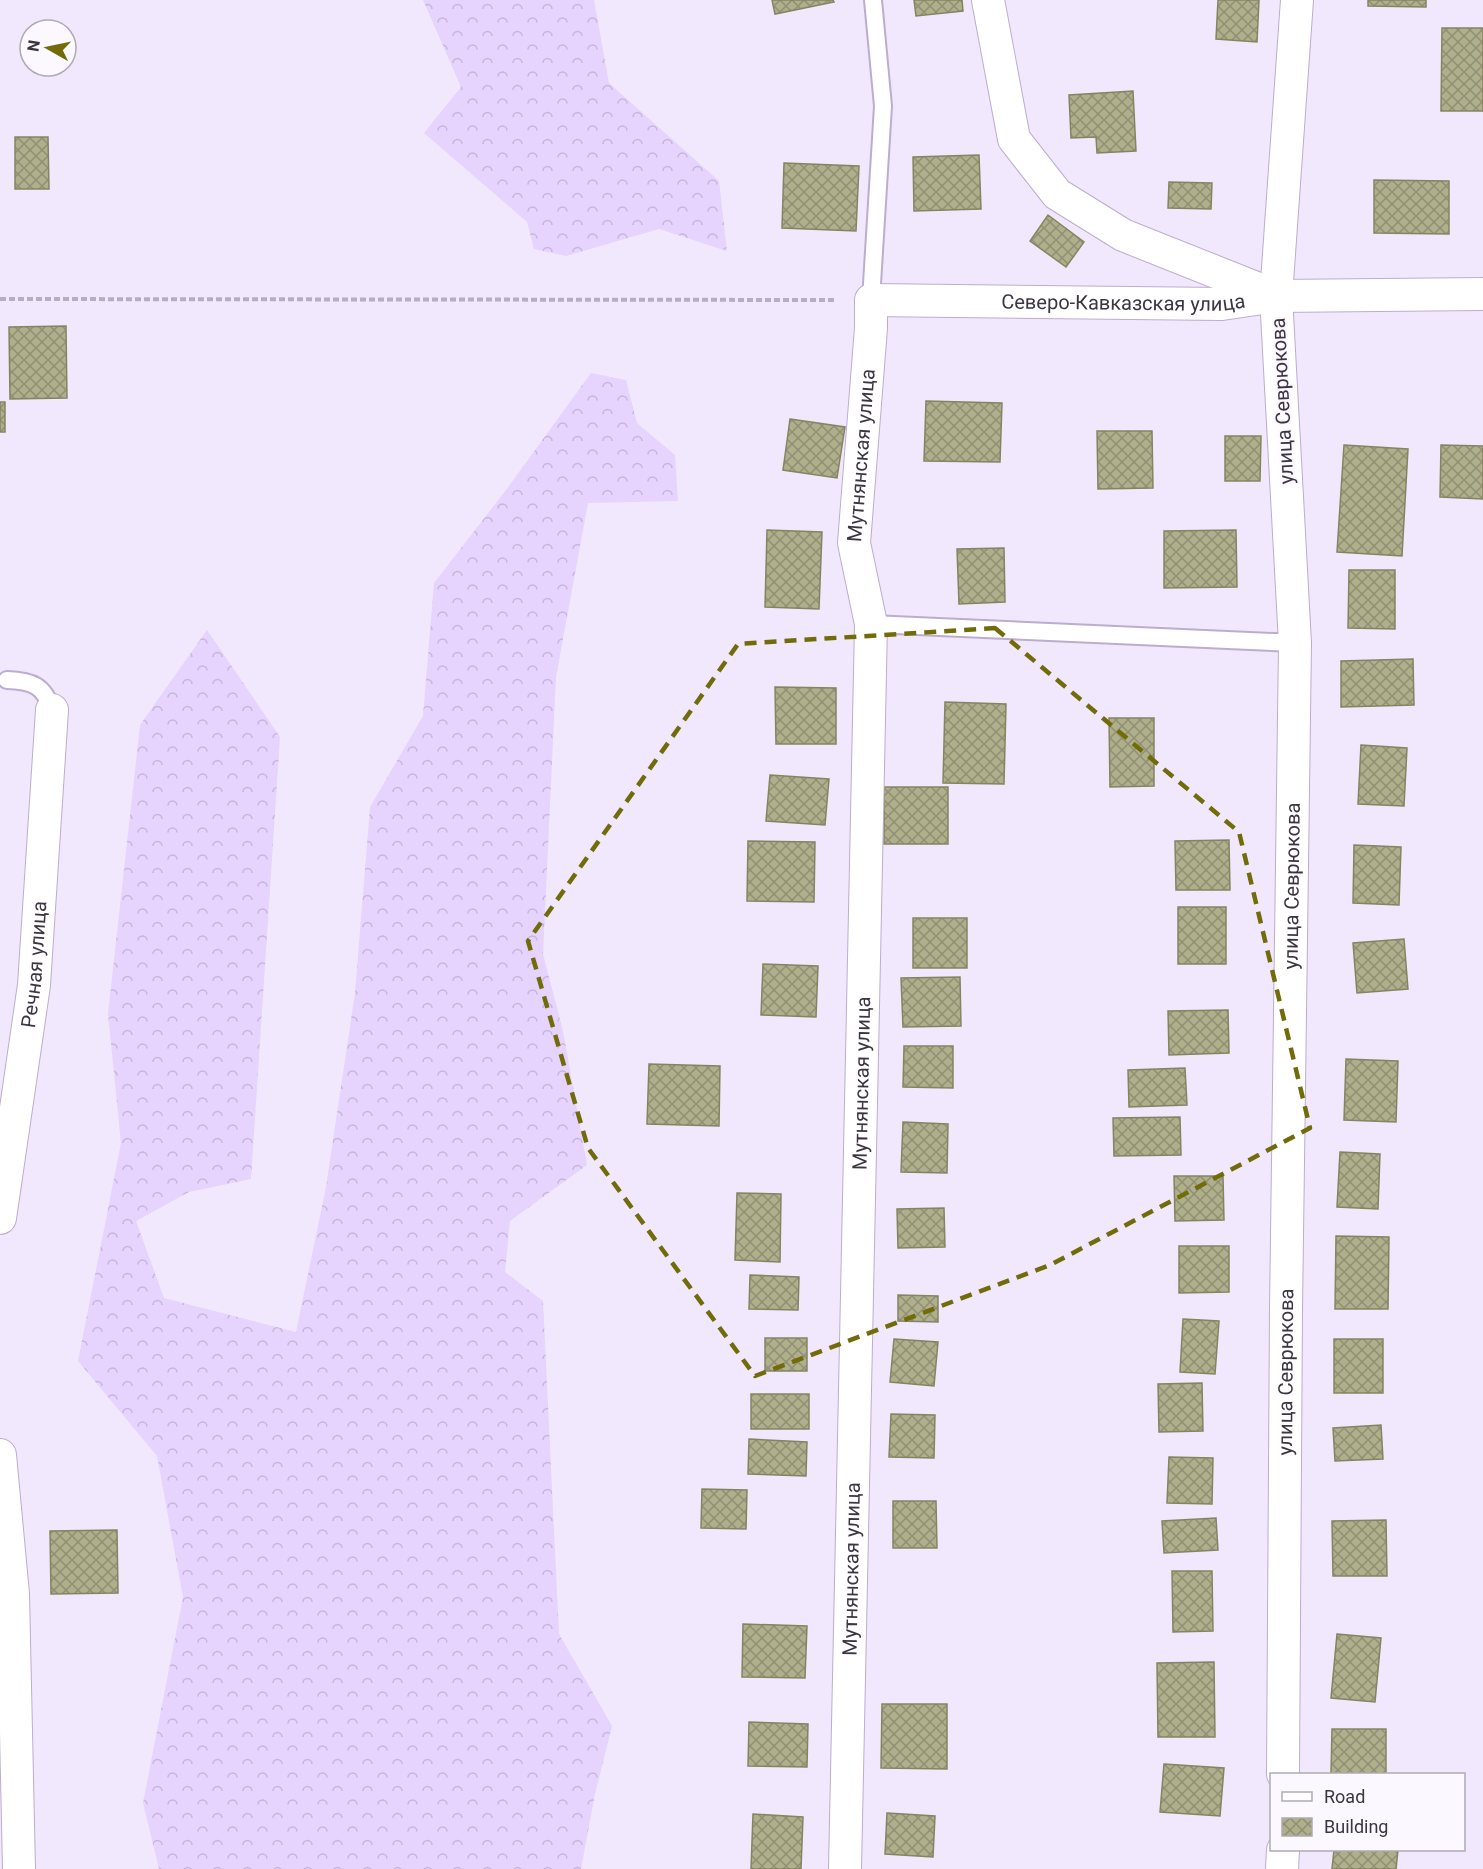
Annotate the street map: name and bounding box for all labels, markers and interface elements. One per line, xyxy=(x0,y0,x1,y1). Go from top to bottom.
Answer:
north arrow xyxy=(18,18,78,78)
text: N xyxy=(23,39,44,53)
street label: Северо-Кавказская улица xyxy=(1001,289,1247,316)
street label: улица Севрюкова xyxy=(1266,317,1298,485)
street label: Мутнянская улица xyxy=(842,368,880,543)
street label: улица Севрюкова xyxy=(1279,802,1305,970)
street label: Речная улица xyxy=(16,900,51,1029)
street label: Мутнянская улица xyxy=(848,996,875,1170)
street label: улица Севрюкова xyxy=(1273,1288,1298,1456)
street label: Мутнянская улица xyxy=(837,1482,865,1656)
legend xyxy=(1270,1773,1465,1851)
text: Road xyxy=(1324,1786,1365,1807)
text: Building xyxy=(1324,1816,1388,1837)

